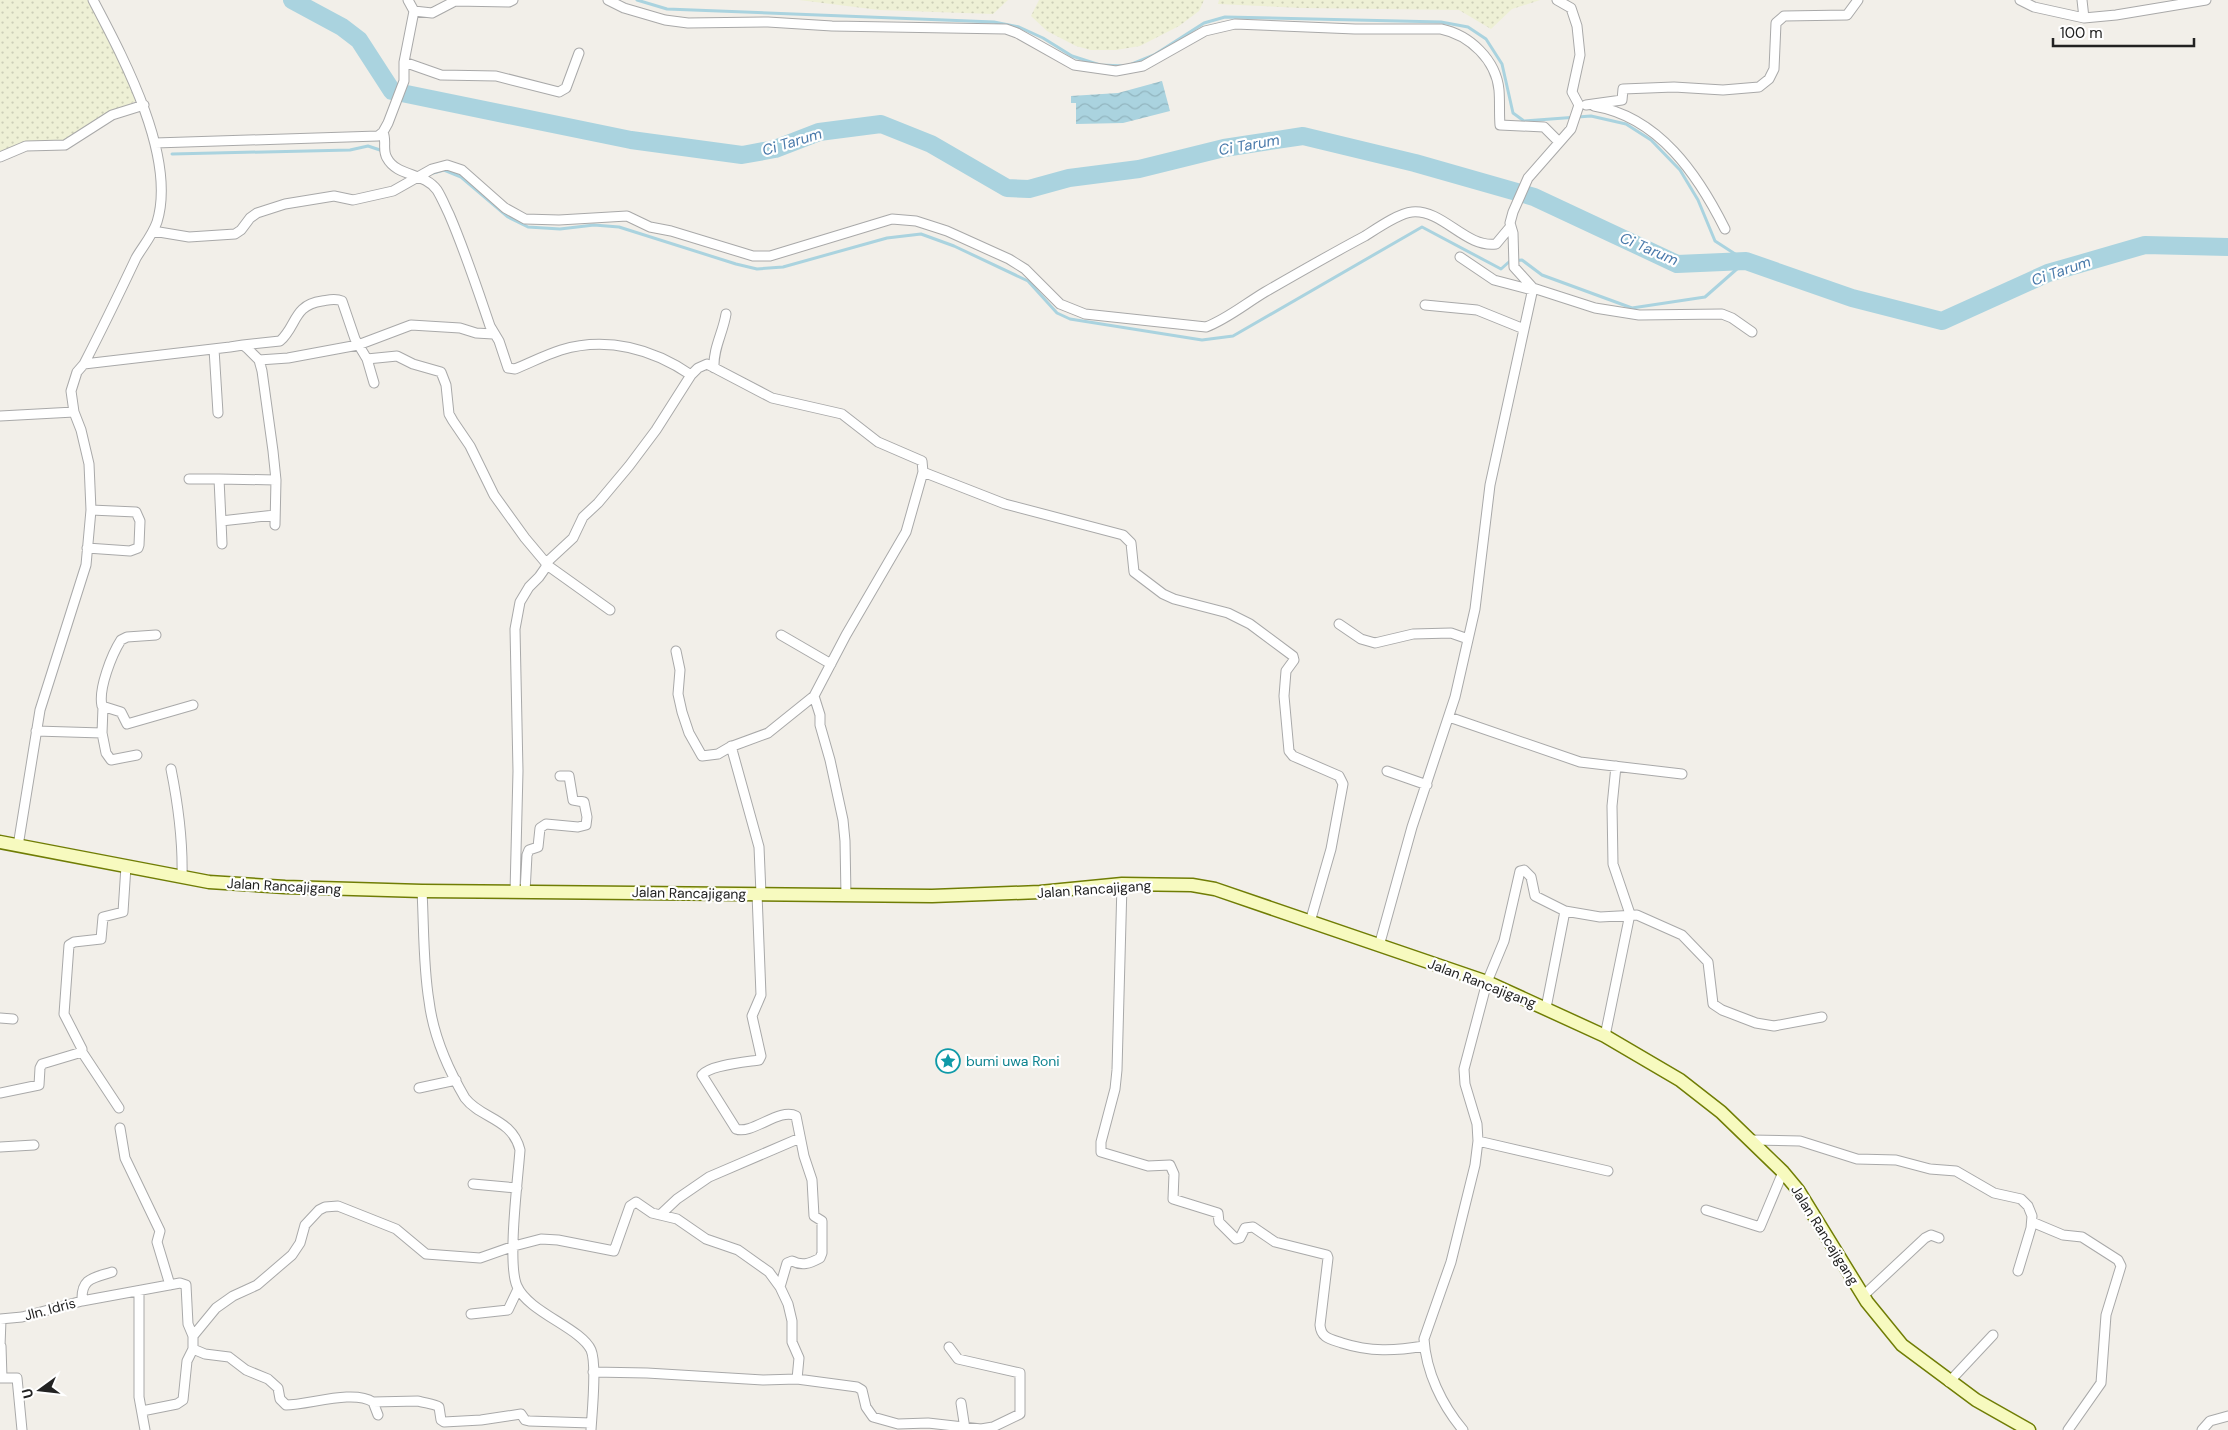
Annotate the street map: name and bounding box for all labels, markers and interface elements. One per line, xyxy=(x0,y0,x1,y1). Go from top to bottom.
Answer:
scale bar xyxy=(2053,15,2194,47)
text: 100 m xyxy=(2060,23,2103,43)
water label: Ci Tarum xyxy=(760,123,824,161)
water label: Ci Tarum xyxy=(1217,130,1281,160)
water label: Ci Tarum xyxy=(1617,228,1681,270)
water label: Ci Tarum xyxy=(2029,251,2093,291)
street label: Jalan Rancajigang xyxy=(226,874,342,898)
street label: Jalan Rancajigang xyxy=(1036,876,1152,902)
street label: Jalan Rancajigang xyxy=(632,883,747,903)
street label: Jalan Rancajigang xyxy=(1425,954,1539,1012)
place icon: bumi uwa Roni xyxy=(935,1048,961,1074)
place label: bumi uwa Roni xyxy=(966,1052,1060,1070)
street label: Jalan Rancajigang xyxy=(1787,1182,1863,1289)
street label: Jln. Idris xyxy=(22,1294,78,1324)
north arrow xyxy=(15,1365,65,1415)
text: U xyxy=(18,1386,37,1400)

